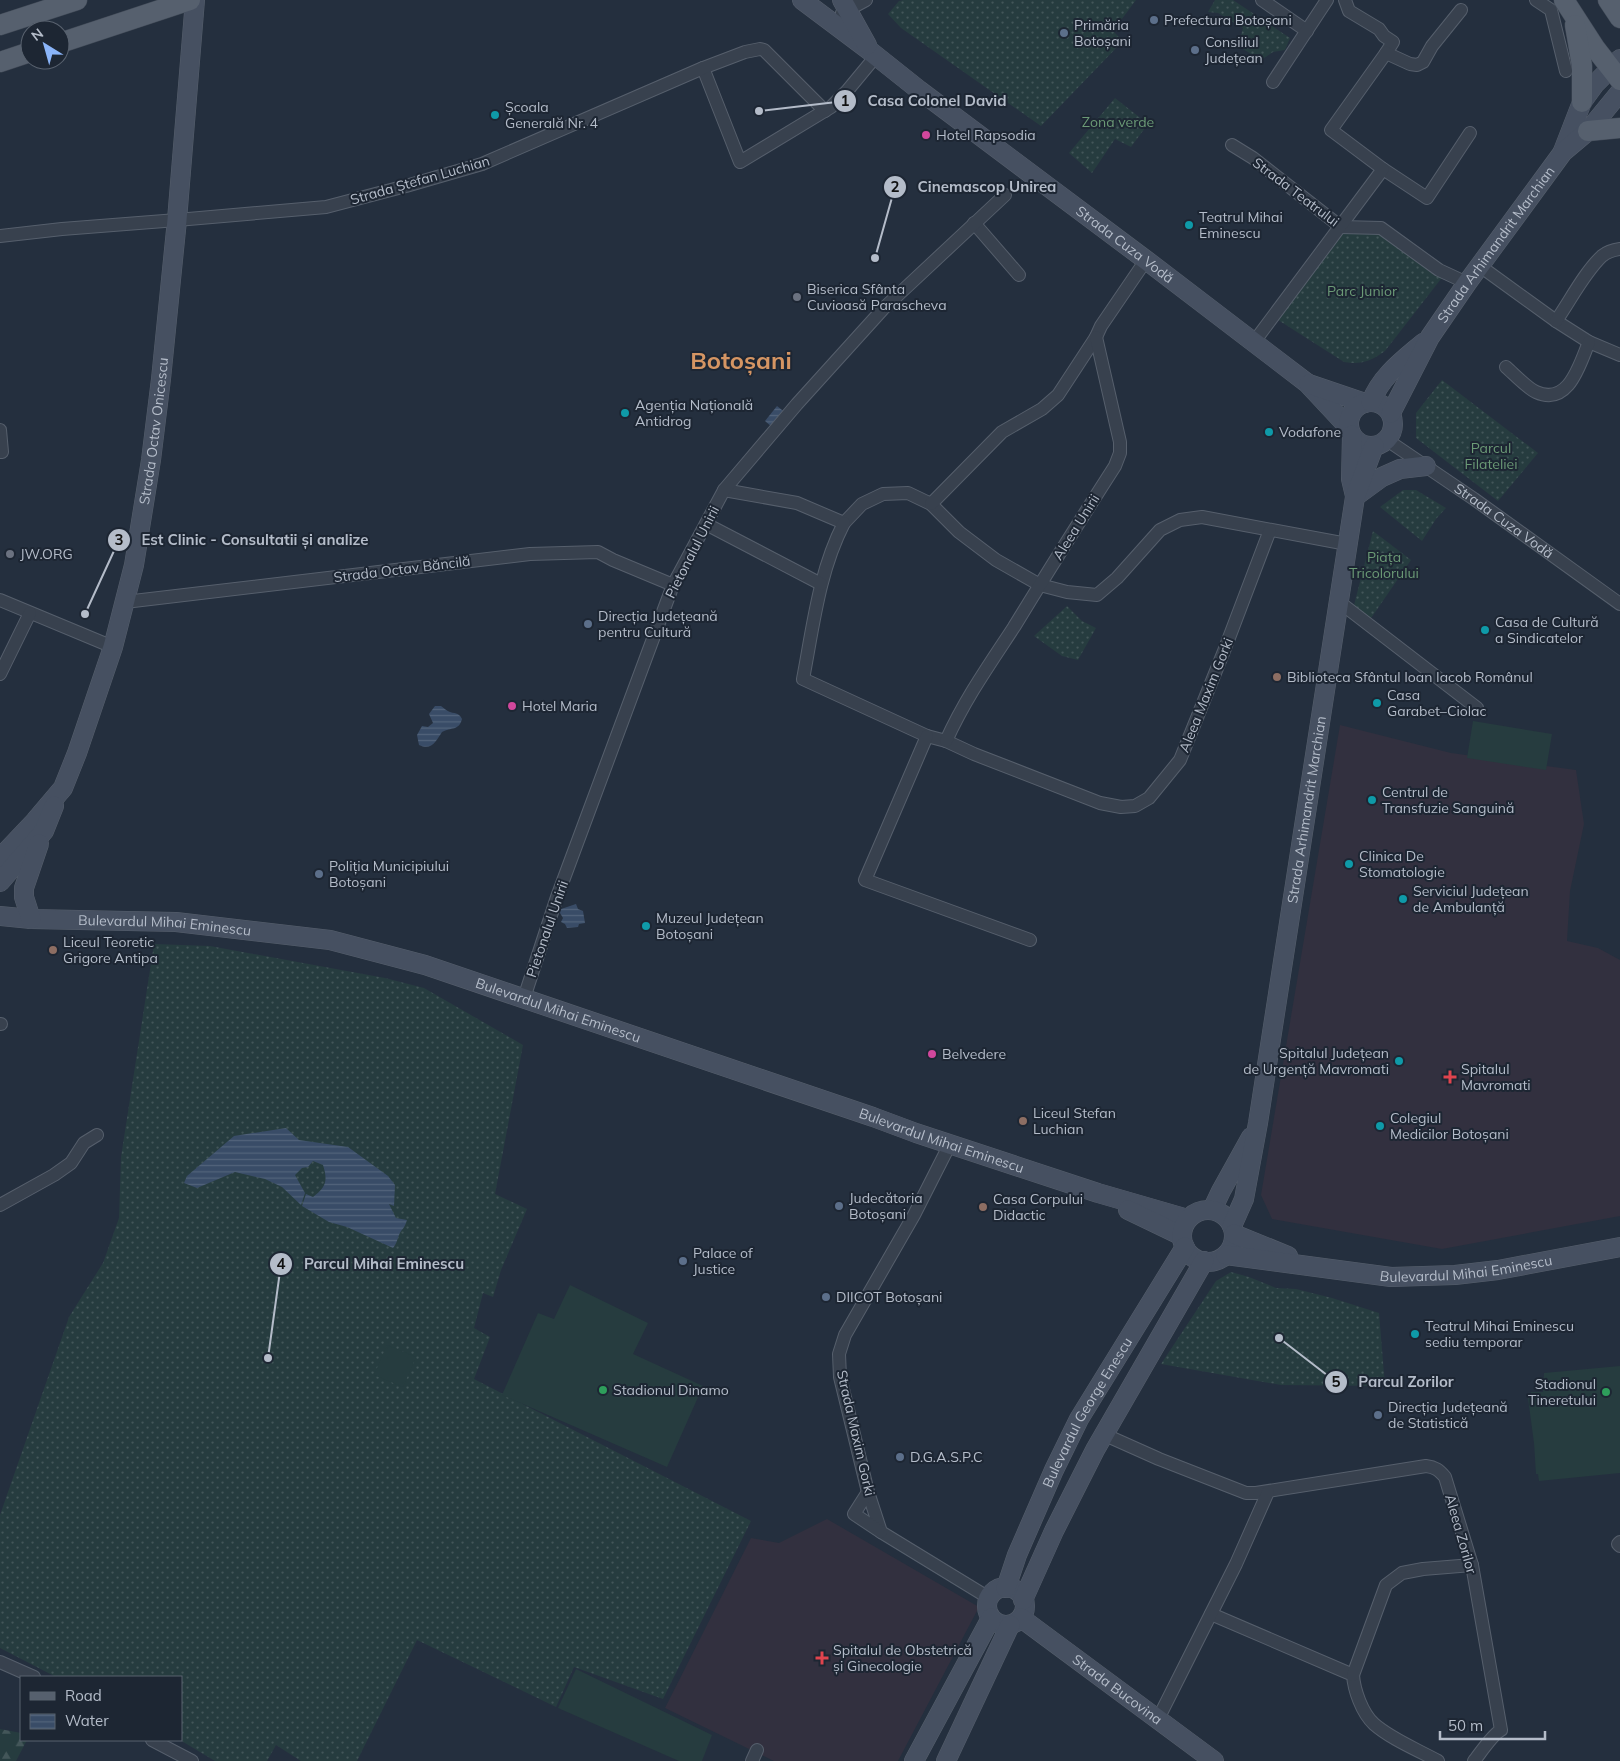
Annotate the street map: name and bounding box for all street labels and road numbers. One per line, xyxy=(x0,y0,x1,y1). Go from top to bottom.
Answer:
street label: Strada Ștefan Luchian xyxy=(348,151,492,209)
street label: Strada Teatrului xyxy=(1249,154,1343,230)
street label: Strada Arhimandrit Marchian xyxy=(1433,163,1559,326)
street label: Strada Cuza Vodă xyxy=(1072,202,1178,287)
street label: Strada Octav Onicescu xyxy=(135,357,172,506)
street label: Strada Cuza Vodă xyxy=(1451,479,1557,562)
street label: Aleea Unirii xyxy=(1049,491,1103,563)
street label: Pietonalul Unirii xyxy=(661,503,723,601)
street label: Strada Octav Băncilă xyxy=(333,552,471,586)
street label: Aleea Maxim Gorki xyxy=(1175,635,1237,755)
street label: Strada Arhimandrit Marchian xyxy=(1283,715,1330,904)
street label: Pietonalul Unirii xyxy=(522,878,572,980)
street label: Bulevardul Mihai Eminescu xyxy=(78,911,252,940)
street label: Bulevardul Mihai Eminescu xyxy=(473,974,643,1047)
street label: Bulevardul Mihai Eminescu xyxy=(857,1104,1026,1177)
street label: Bulevardul Mihai Eminescu xyxy=(1379,1251,1554,1286)
street label: Bulevardul George Enescu xyxy=(1039,1334,1136,1490)
street label: Strada Maxim Gorki xyxy=(833,1368,879,1498)
street label: Aleea Zorilor xyxy=(1441,1492,1481,1577)
street label: Strada Bucovina xyxy=(1069,1650,1166,1729)

